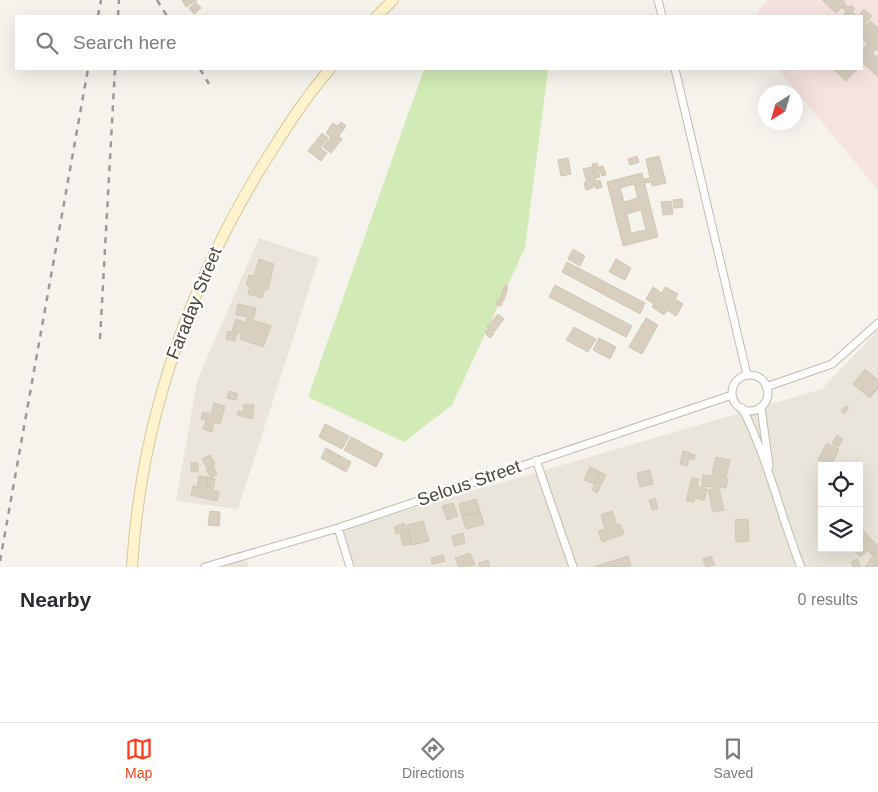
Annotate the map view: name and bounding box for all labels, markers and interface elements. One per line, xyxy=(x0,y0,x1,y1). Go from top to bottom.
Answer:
search box xyxy=(15,15,863,70)
icon: search xyxy=(33,29,61,57)
text: Search here xyxy=(73,32,177,53)
north arrow xyxy=(758,85,803,130)
street label: Faraday Street xyxy=(162,244,226,362)
street label: Selous Street xyxy=(415,456,523,510)
map controls xyxy=(818,462,863,552)
button: locate xyxy=(818,462,863,507)
button: layers xyxy=(818,507,863,552)
text: Nearby xyxy=(20,588,91,611)
text: 0 results xyxy=(798,591,858,608)
tab: Map xyxy=(125,735,153,781)
tab: Directions xyxy=(402,735,464,781)
tab: Saved xyxy=(714,735,753,781)

